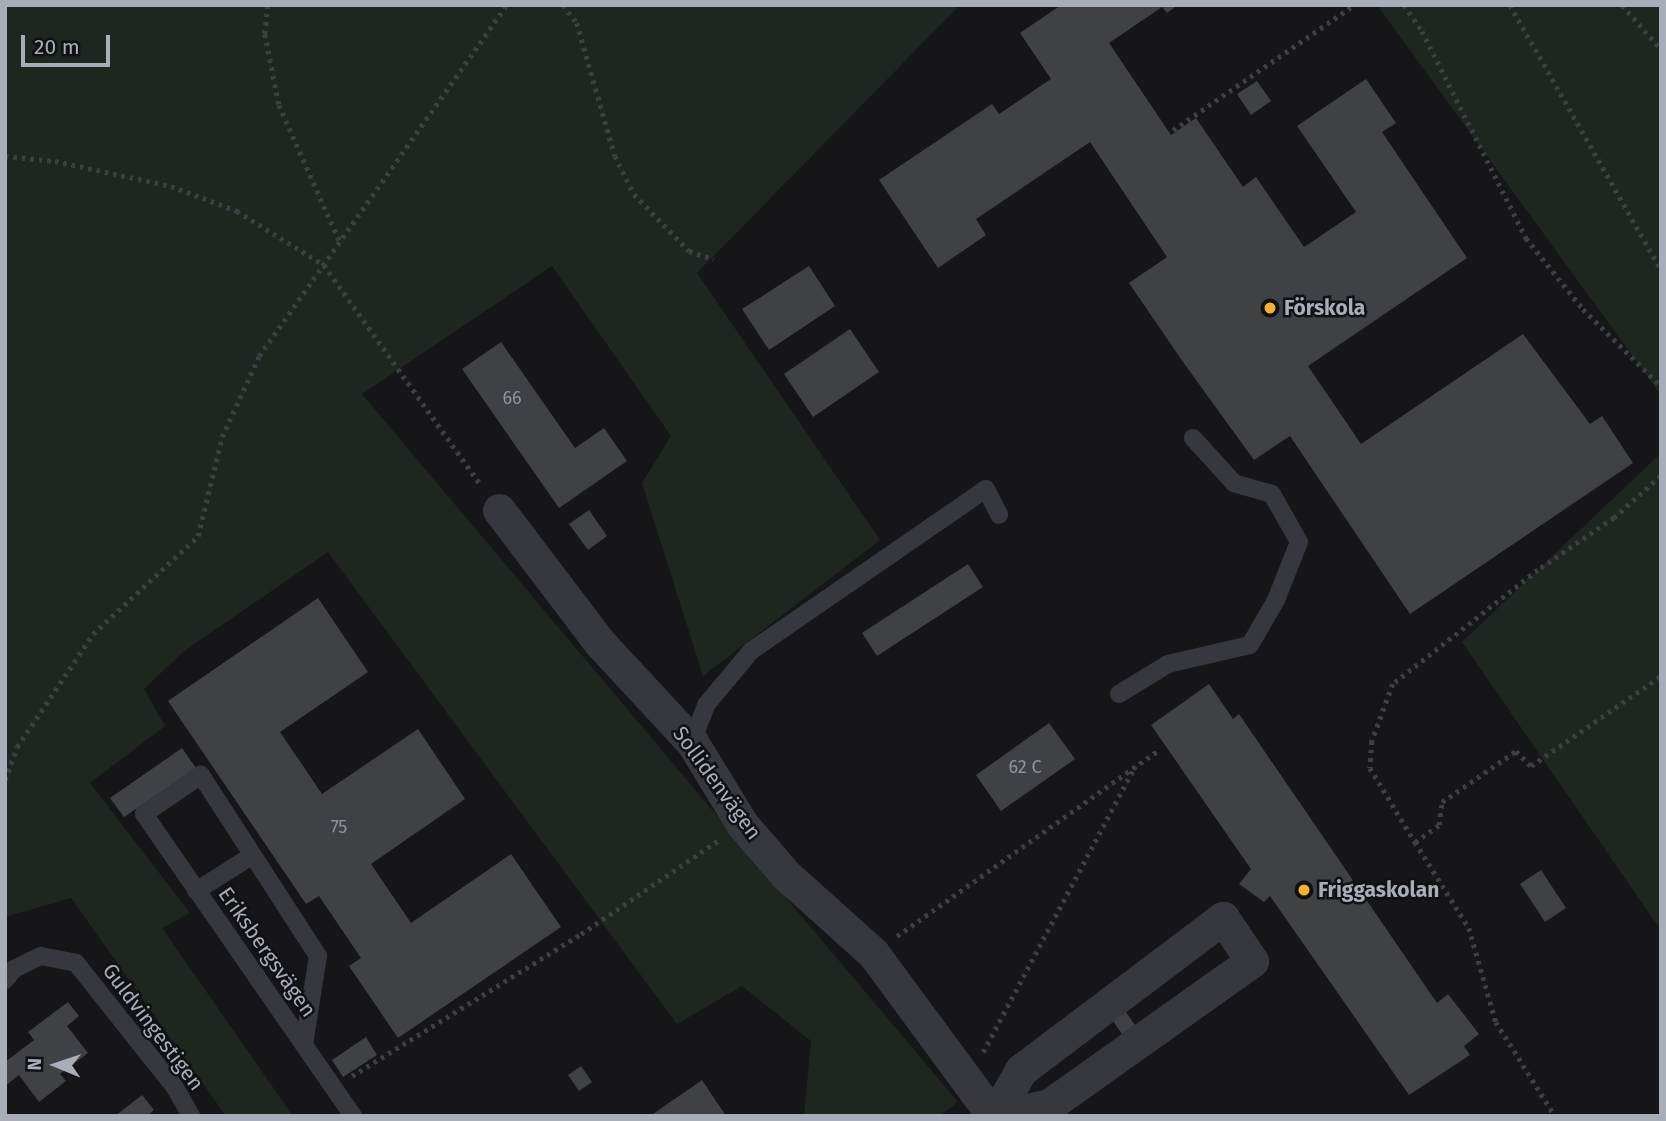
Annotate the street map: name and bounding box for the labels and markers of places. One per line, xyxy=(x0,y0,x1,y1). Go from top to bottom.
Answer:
place label: Förskola xyxy=(1284,295,1365,321)
marker: Förskola xyxy=(1262,300,1278,316)
place label: Friggaskolan xyxy=(1318,877,1439,903)
marker: Friggaskolan xyxy=(1296,882,1312,898)

